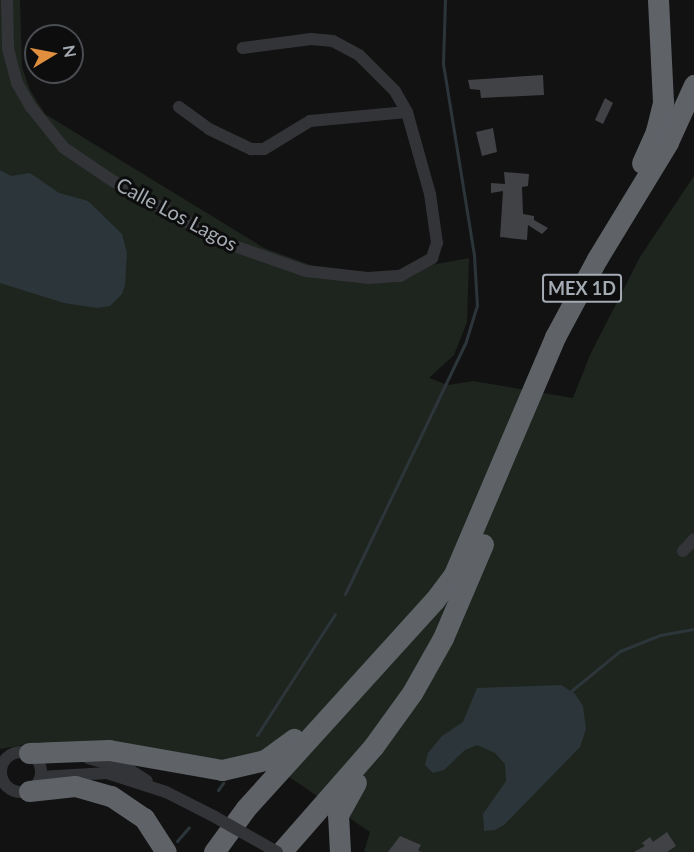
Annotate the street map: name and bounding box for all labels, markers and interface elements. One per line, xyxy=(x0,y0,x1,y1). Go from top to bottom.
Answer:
north arrow xyxy=(24,24,84,84)
text: N xyxy=(60,43,81,59)
street label: Calle Los Lagos xyxy=(112,172,242,256)
road number: MEX 1D xyxy=(542,273,622,303)

